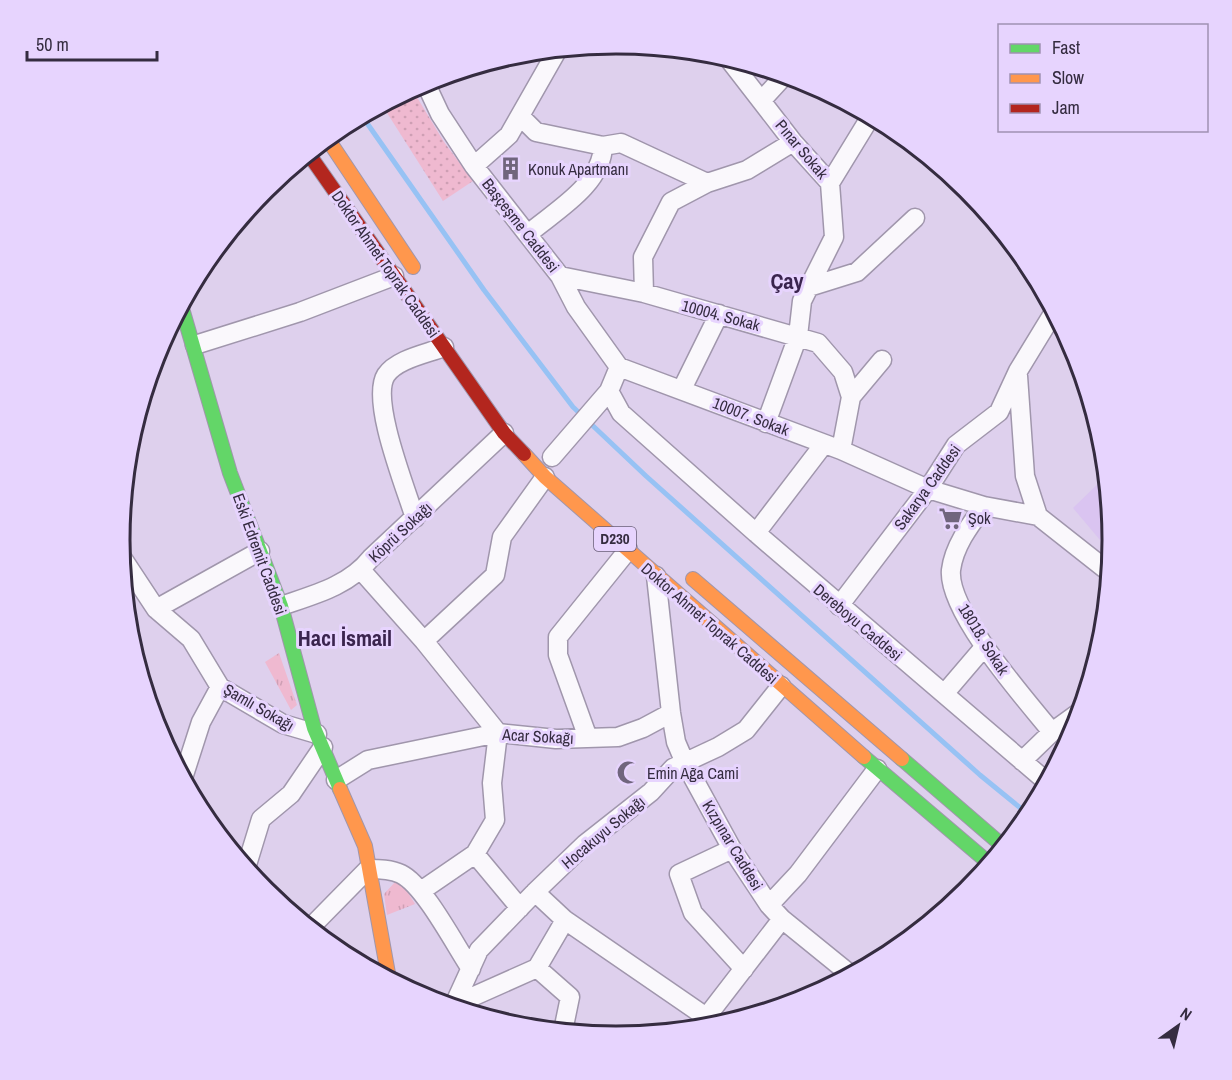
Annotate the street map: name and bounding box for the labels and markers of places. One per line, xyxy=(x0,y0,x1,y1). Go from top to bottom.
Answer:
building icon: Konuk Apartmanı xyxy=(497,156,523,182)
place label: Konuk Apartmanı xyxy=(528,158,629,180)
supermarket icon: Şok xyxy=(937,505,963,531)
place label: Şok xyxy=(968,507,991,529)
mosque icon: Emin Ağa Cami xyxy=(616,760,642,786)
place label: Emin Ağa Cami xyxy=(647,762,739,784)

